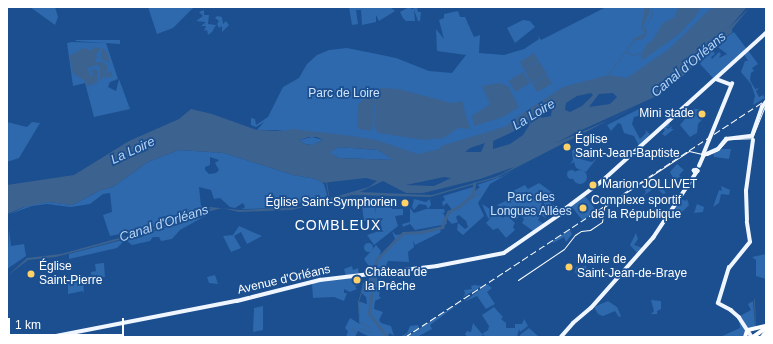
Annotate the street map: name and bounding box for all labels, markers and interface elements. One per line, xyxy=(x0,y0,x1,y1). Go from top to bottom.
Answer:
water label: Canal d'Orléans xyxy=(648,29,730,101)
park label: Parc de Loire xyxy=(308,87,380,101)
water label: La Loire xyxy=(510,96,558,134)
place label: Mini stade xyxy=(639,107,694,121)
marker: Mini stade xyxy=(697,109,707,119)
place label: Église Saint-Jean-Baptiste xyxy=(575,133,680,161)
water label: La Loire xyxy=(108,134,158,168)
marker: Église Saint-Jean-Baptiste xyxy=(562,142,572,152)
place label: Marion JOLLIVET xyxy=(602,178,697,192)
marker: Marion JOLLIVET xyxy=(587,179,599,191)
park label: Parc des Longues Allées xyxy=(490,191,572,219)
place label: Complexe sportif de la République xyxy=(591,194,681,222)
place label: Église Saint-Symphorien xyxy=(266,196,397,210)
marker: Église Saint-Symphorien xyxy=(400,198,410,208)
water label: Canal d'Orléans xyxy=(117,202,211,246)
marker: Complexe sportif de la République xyxy=(578,203,588,213)
district label: COMBLEUX xyxy=(295,217,381,233)
place label: Mairie de Saint-Jean-de-Braye xyxy=(577,253,687,281)
place label: Église Saint-Pierre xyxy=(39,260,102,288)
street label: Avenue d'Orléans xyxy=(236,262,332,298)
marker: Mairie de Saint-Jean-de-Braye xyxy=(564,262,574,272)
place label: Château de la Prêche xyxy=(365,266,427,294)
marker: Église Saint-Pierre xyxy=(26,269,36,279)
marker: Château de la Prêche xyxy=(352,275,362,285)
scale bar xyxy=(10,310,126,336)
text: 1 km xyxy=(15,318,41,332)

